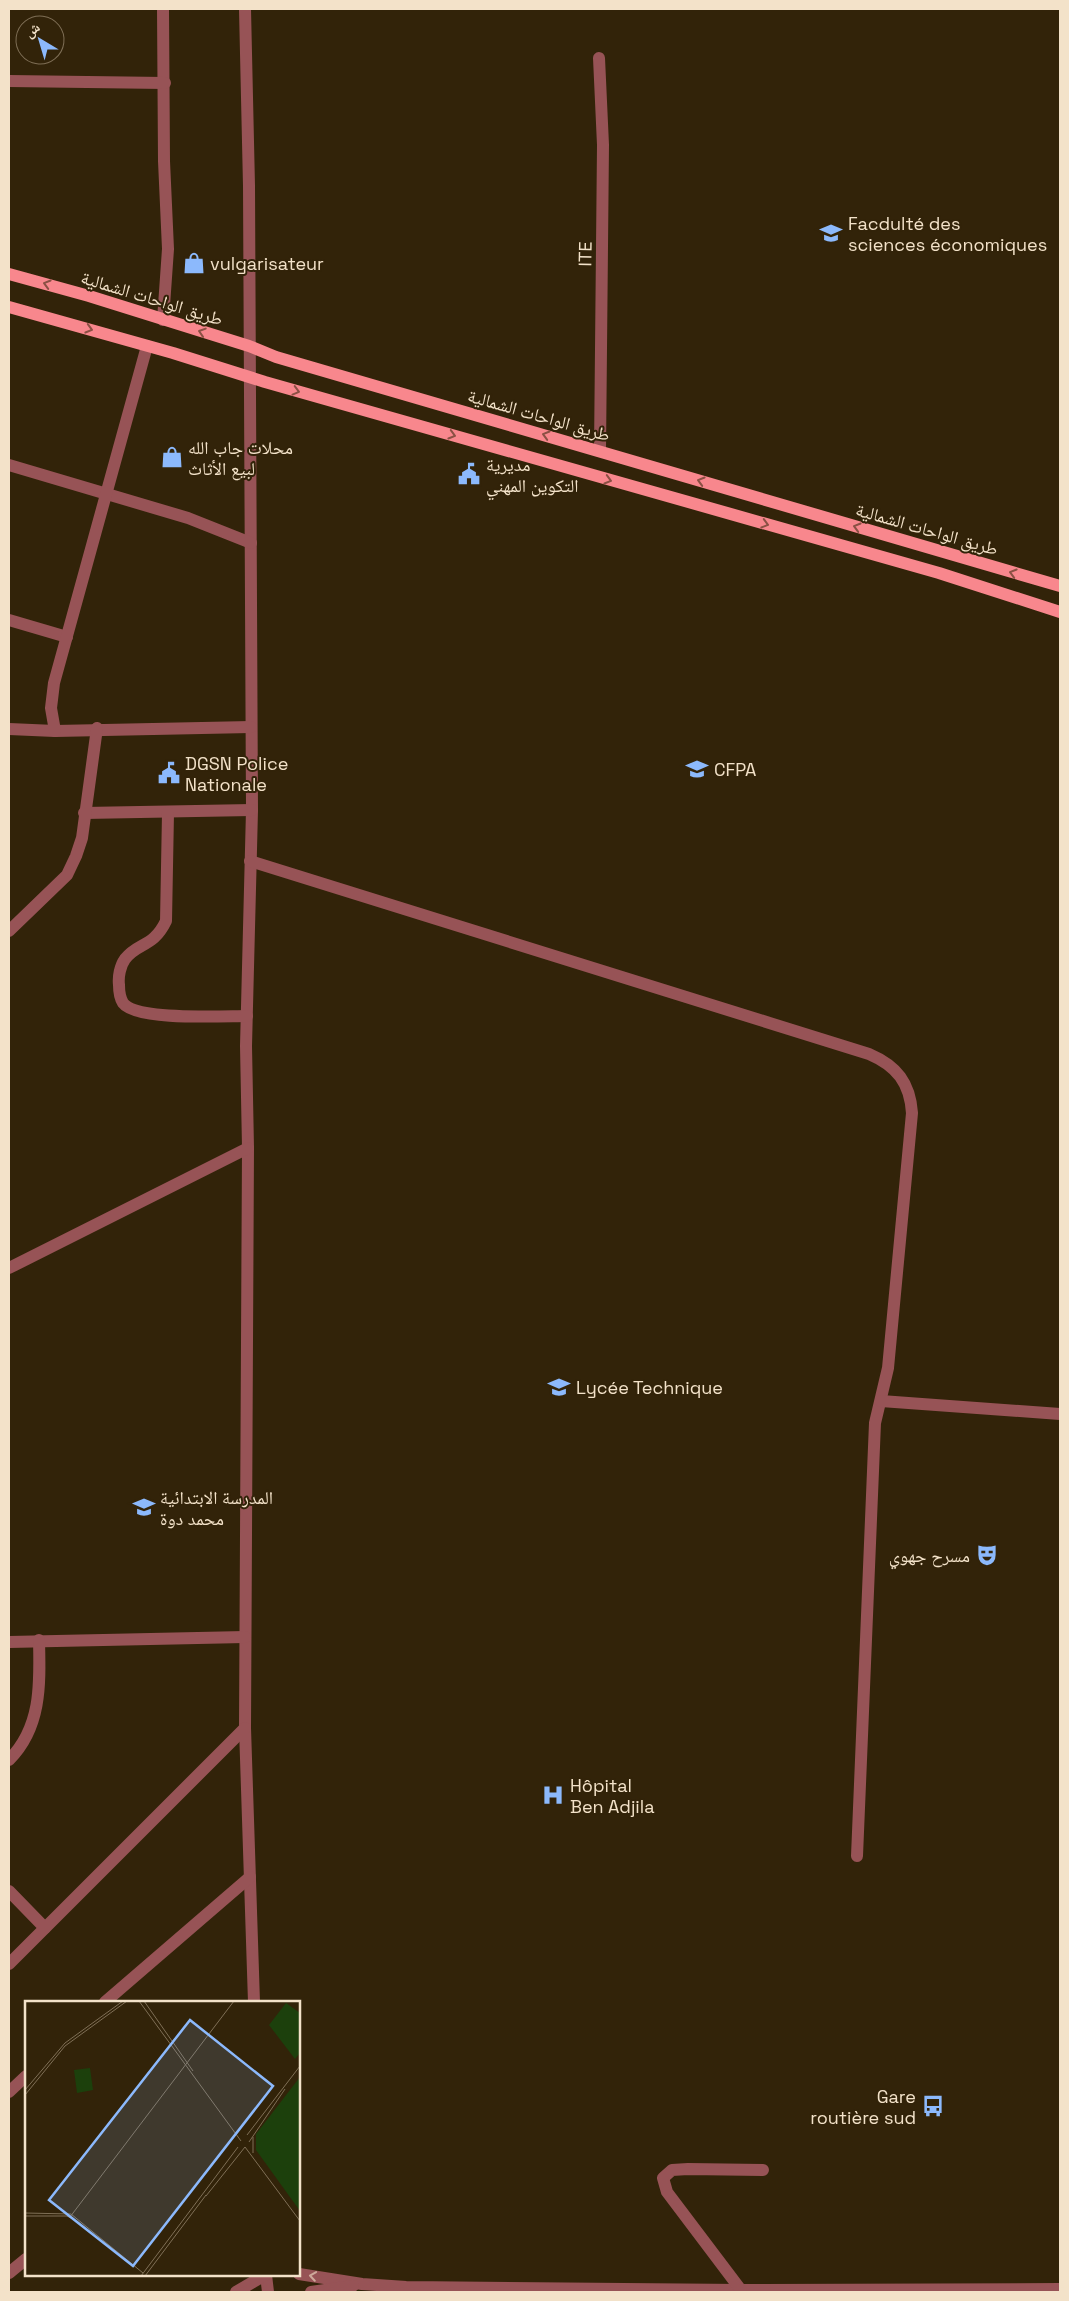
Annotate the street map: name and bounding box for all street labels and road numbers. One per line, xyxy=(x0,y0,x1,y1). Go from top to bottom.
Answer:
street label: ITE xyxy=(573,241,597,267)
street label: طريق الواحات الشمالية xyxy=(78,265,226,331)
street label: طريق الواحات الشمالية xyxy=(465,384,613,446)
street label: طريق الواحات الشمالية xyxy=(853,498,1001,560)

